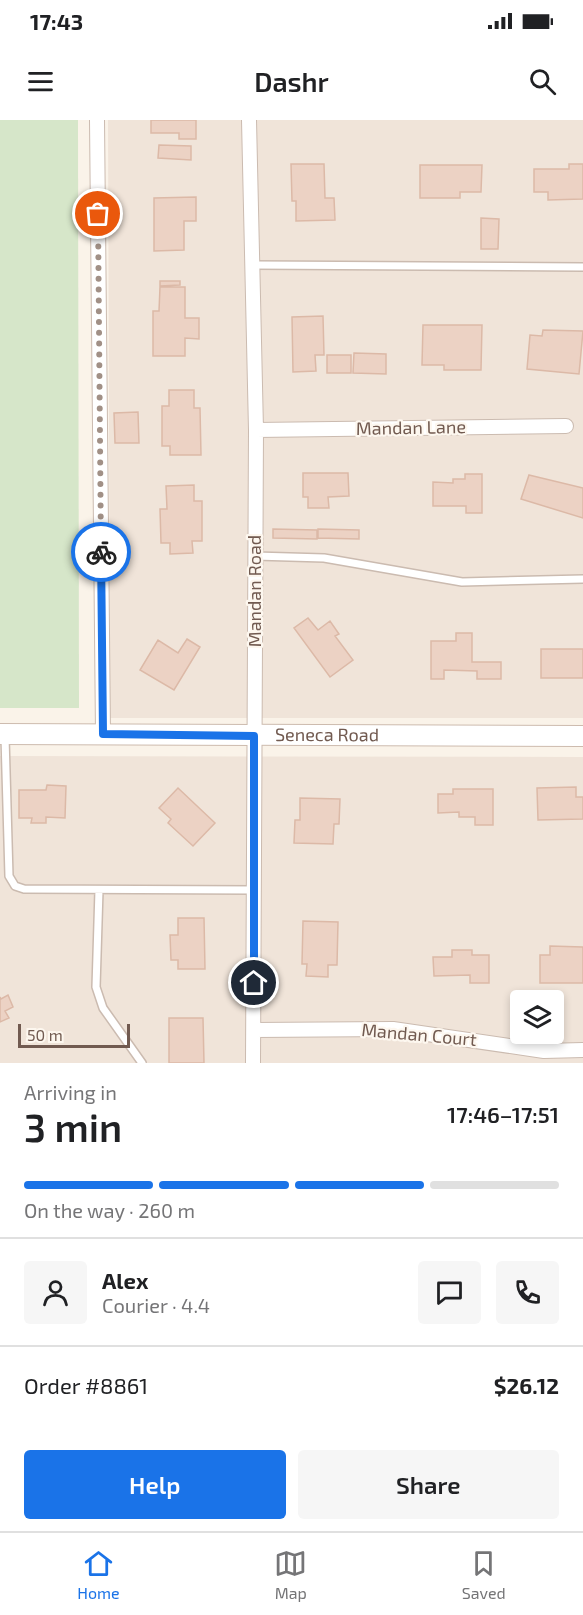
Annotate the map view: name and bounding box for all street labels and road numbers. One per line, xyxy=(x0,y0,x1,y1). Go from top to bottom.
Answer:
street label: Mandan Lane xyxy=(356,415,466,439)
street label: Mandan Road xyxy=(243,535,265,647)
street label: Seneca Road xyxy=(275,723,379,745)
street label: Mandan Court xyxy=(361,1018,478,1050)

